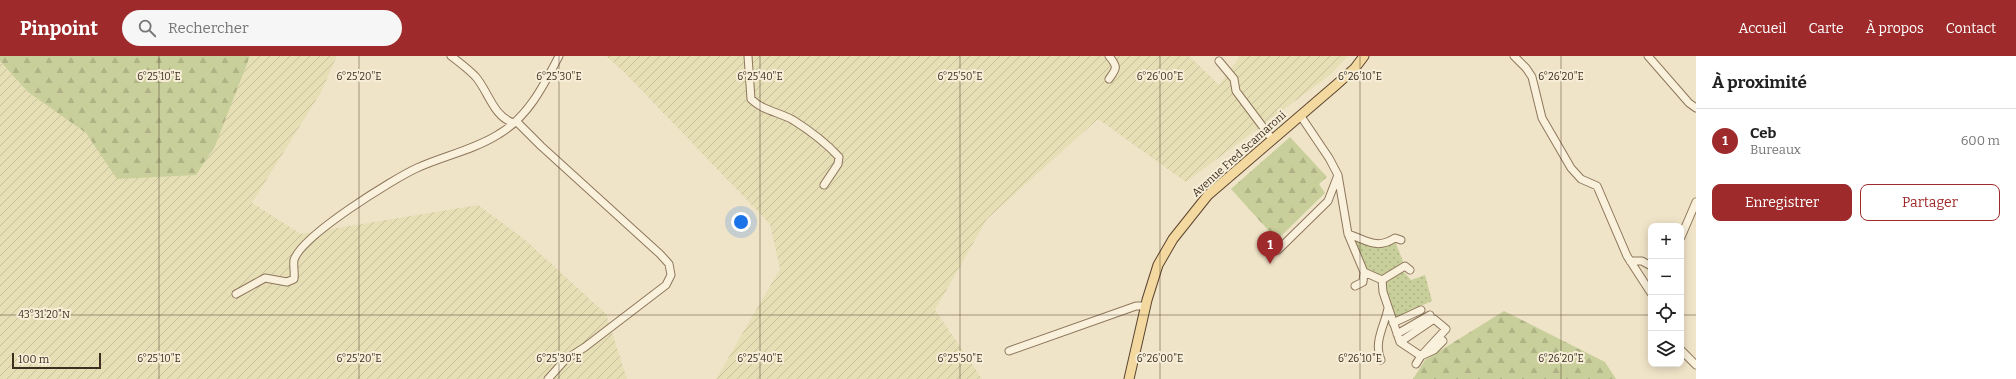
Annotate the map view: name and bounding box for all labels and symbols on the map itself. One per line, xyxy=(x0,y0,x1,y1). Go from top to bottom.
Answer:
text: 6°25'10"E xyxy=(137,71,181,83)
text: 6°25'20"E xyxy=(336,71,382,83)
text: 6°25'30"E xyxy=(536,71,582,83)
text: 6°25'40"E xyxy=(737,71,783,83)
text: 6°25'50"E xyxy=(938,71,982,83)
text: 6°26'00"E xyxy=(1137,71,1183,83)
text: 6°26'10"E xyxy=(1338,71,1382,83)
text: 6°26'20"E xyxy=(1538,71,1584,83)
street label: Avenue Fred Scamaroni xyxy=(1189,108,1289,200)
your location xyxy=(731,212,751,232)
pin: 1 xyxy=(1257,231,1283,264)
text: 43°31'20"N xyxy=(18,309,70,321)
scale bar xyxy=(12,351,101,370)
text: 6°25'10"E xyxy=(137,353,181,365)
text: 6°25'20"E xyxy=(336,353,382,365)
text: 6°25'30"E xyxy=(536,353,582,365)
text: 6°25'40"E xyxy=(737,353,783,365)
text: 6°25'50"E xyxy=(938,353,982,365)
text: 6°26'00"E xyxy=(1137,353,1183,365)
text: 6°26'10"E xyxy=(1338,353,1382,365)
text: 6°26'20"E xyxy=(1538,353,1584,365)

